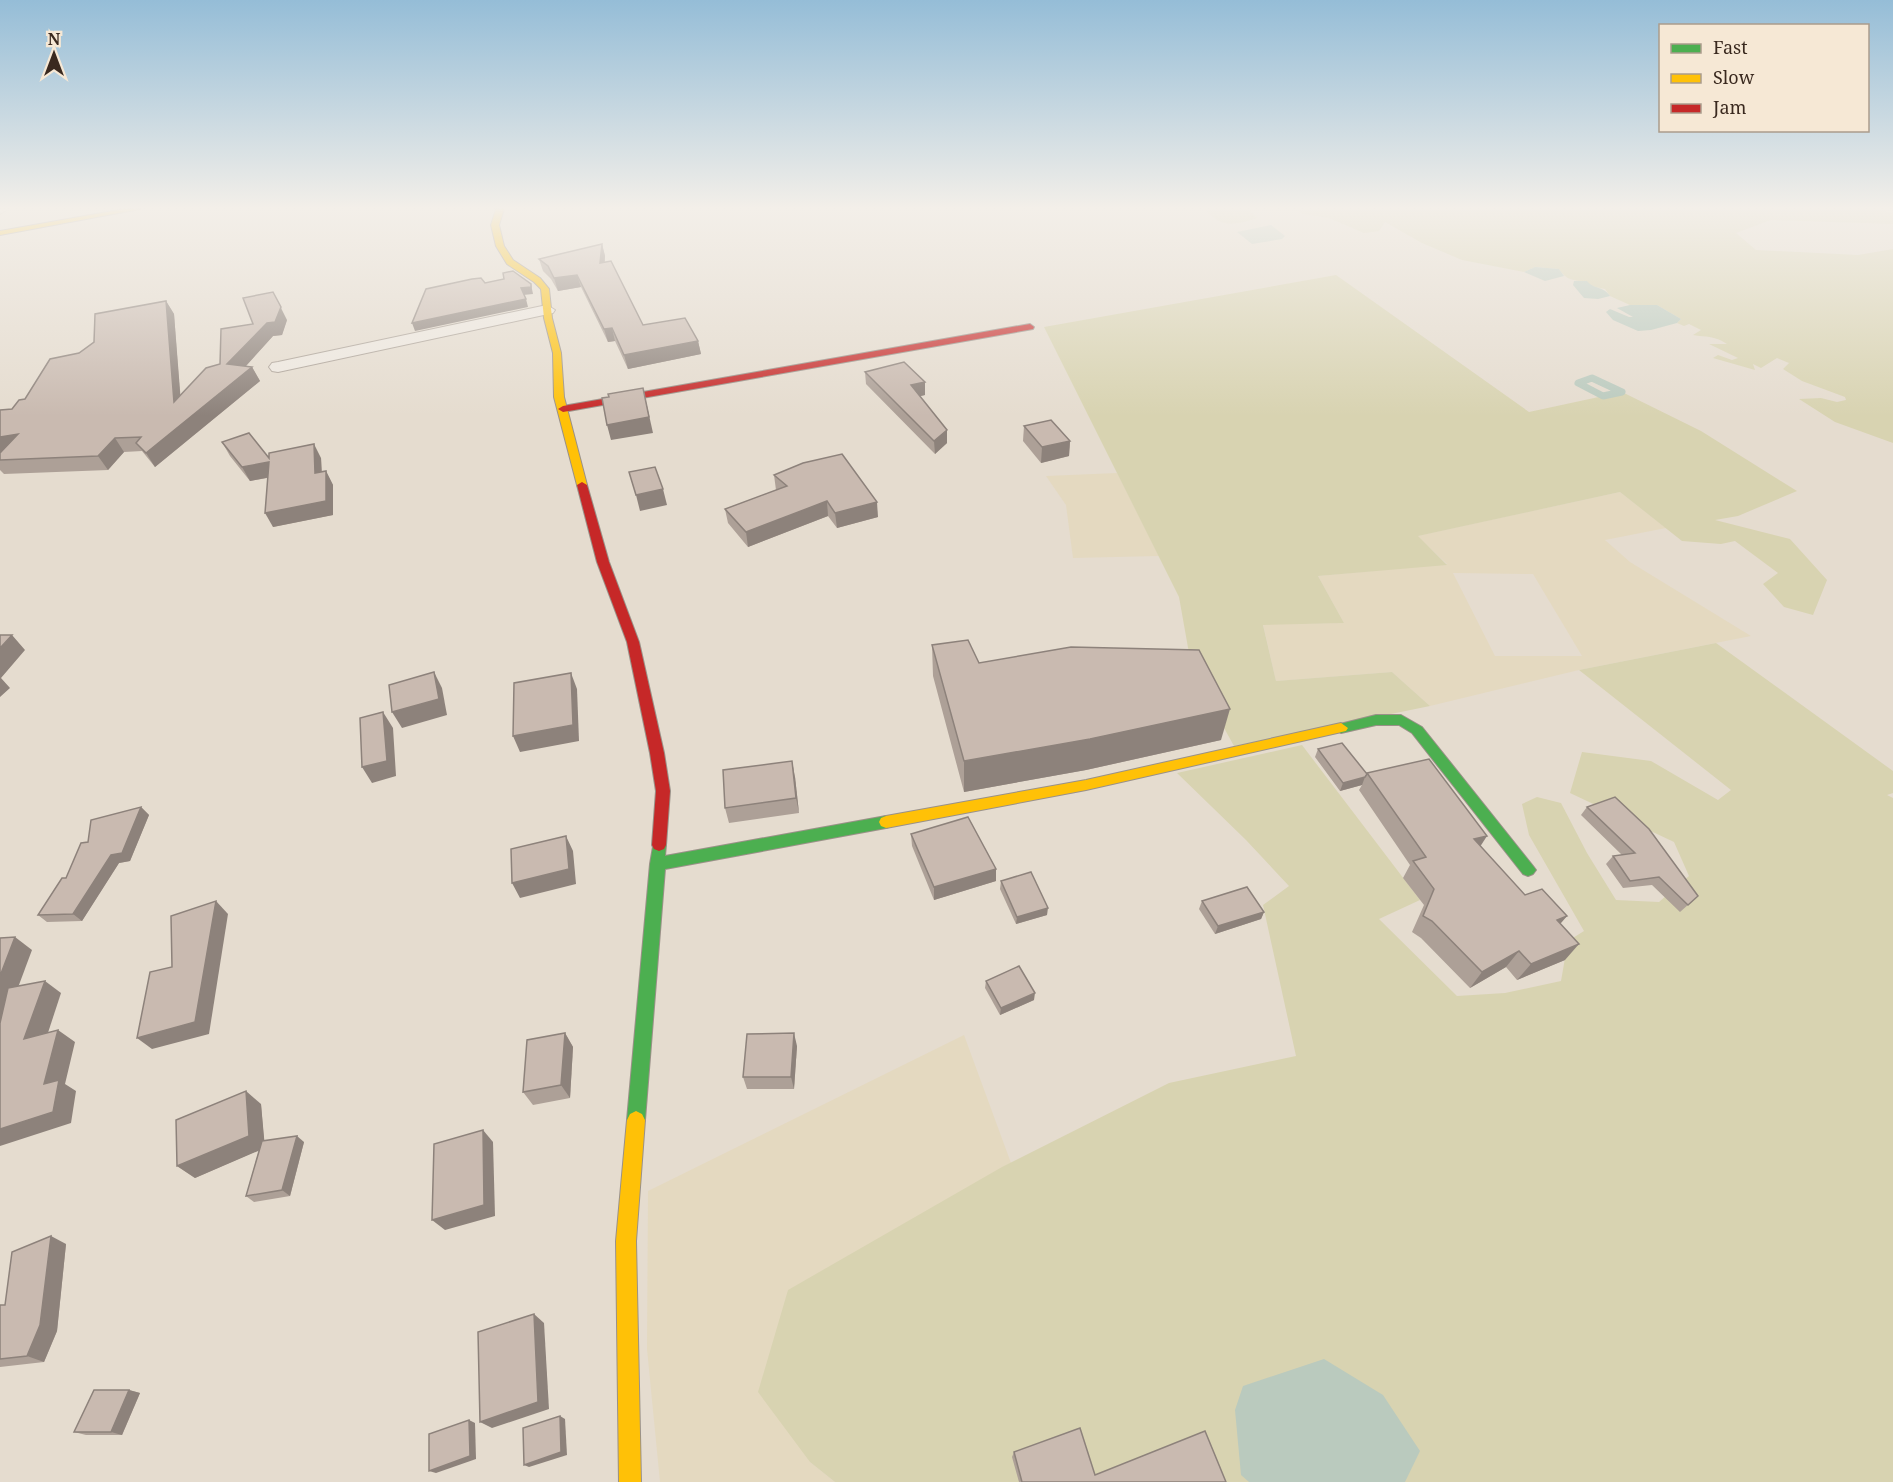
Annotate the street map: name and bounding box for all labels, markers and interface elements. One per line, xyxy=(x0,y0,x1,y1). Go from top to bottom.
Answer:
north arrow xyxy=(24,24,84,84)
legend xyxy=(1659,24,1869,132)
text: N xyxy=(48,28,61,50)
text: Fast xyxy=(1713,35,1748,59)
text: Slow xyxy=(1713,65,1755,89)
text: Jam xyxy=(1712,95,1747,119)

